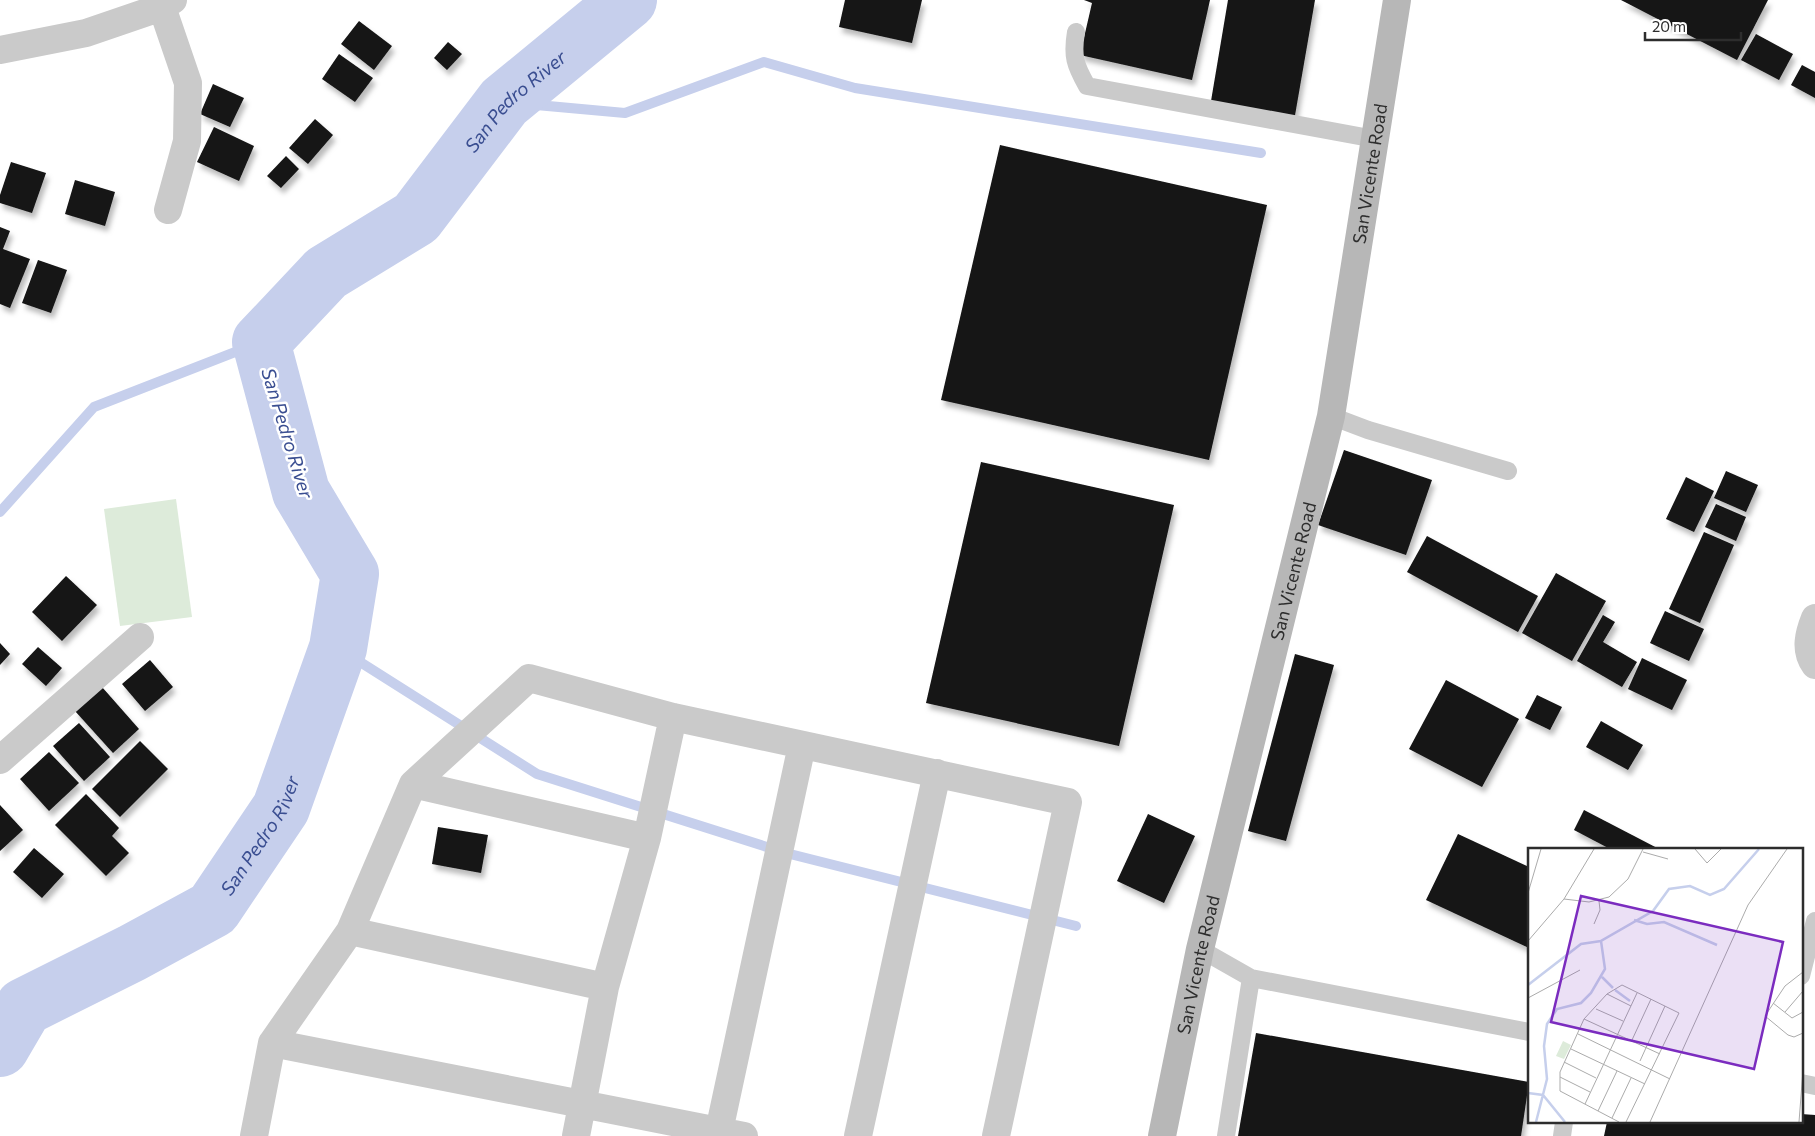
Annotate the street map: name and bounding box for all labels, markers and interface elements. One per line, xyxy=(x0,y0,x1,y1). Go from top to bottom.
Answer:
scale bar xyxy=(1645,10,1741,42)
text: 20 m xyxy=(1652,17,1686,35)
water label: San Pedro River xyxy=(459,44,571,156)
street label: San Vicente Road xyxy=(1347,102,1391,245)
water label: San Pedro River xyxy=(257,365,319,502)
street label: San Vicente Road xyxy=(1265,500,1320,643)
water label: San Pedro River xyxy=(215,771,304,899)
inset map xyxy=(1528,848,1802,1124)
street label: San Vicente Road xyxy=(1172,893,1224,1036)

